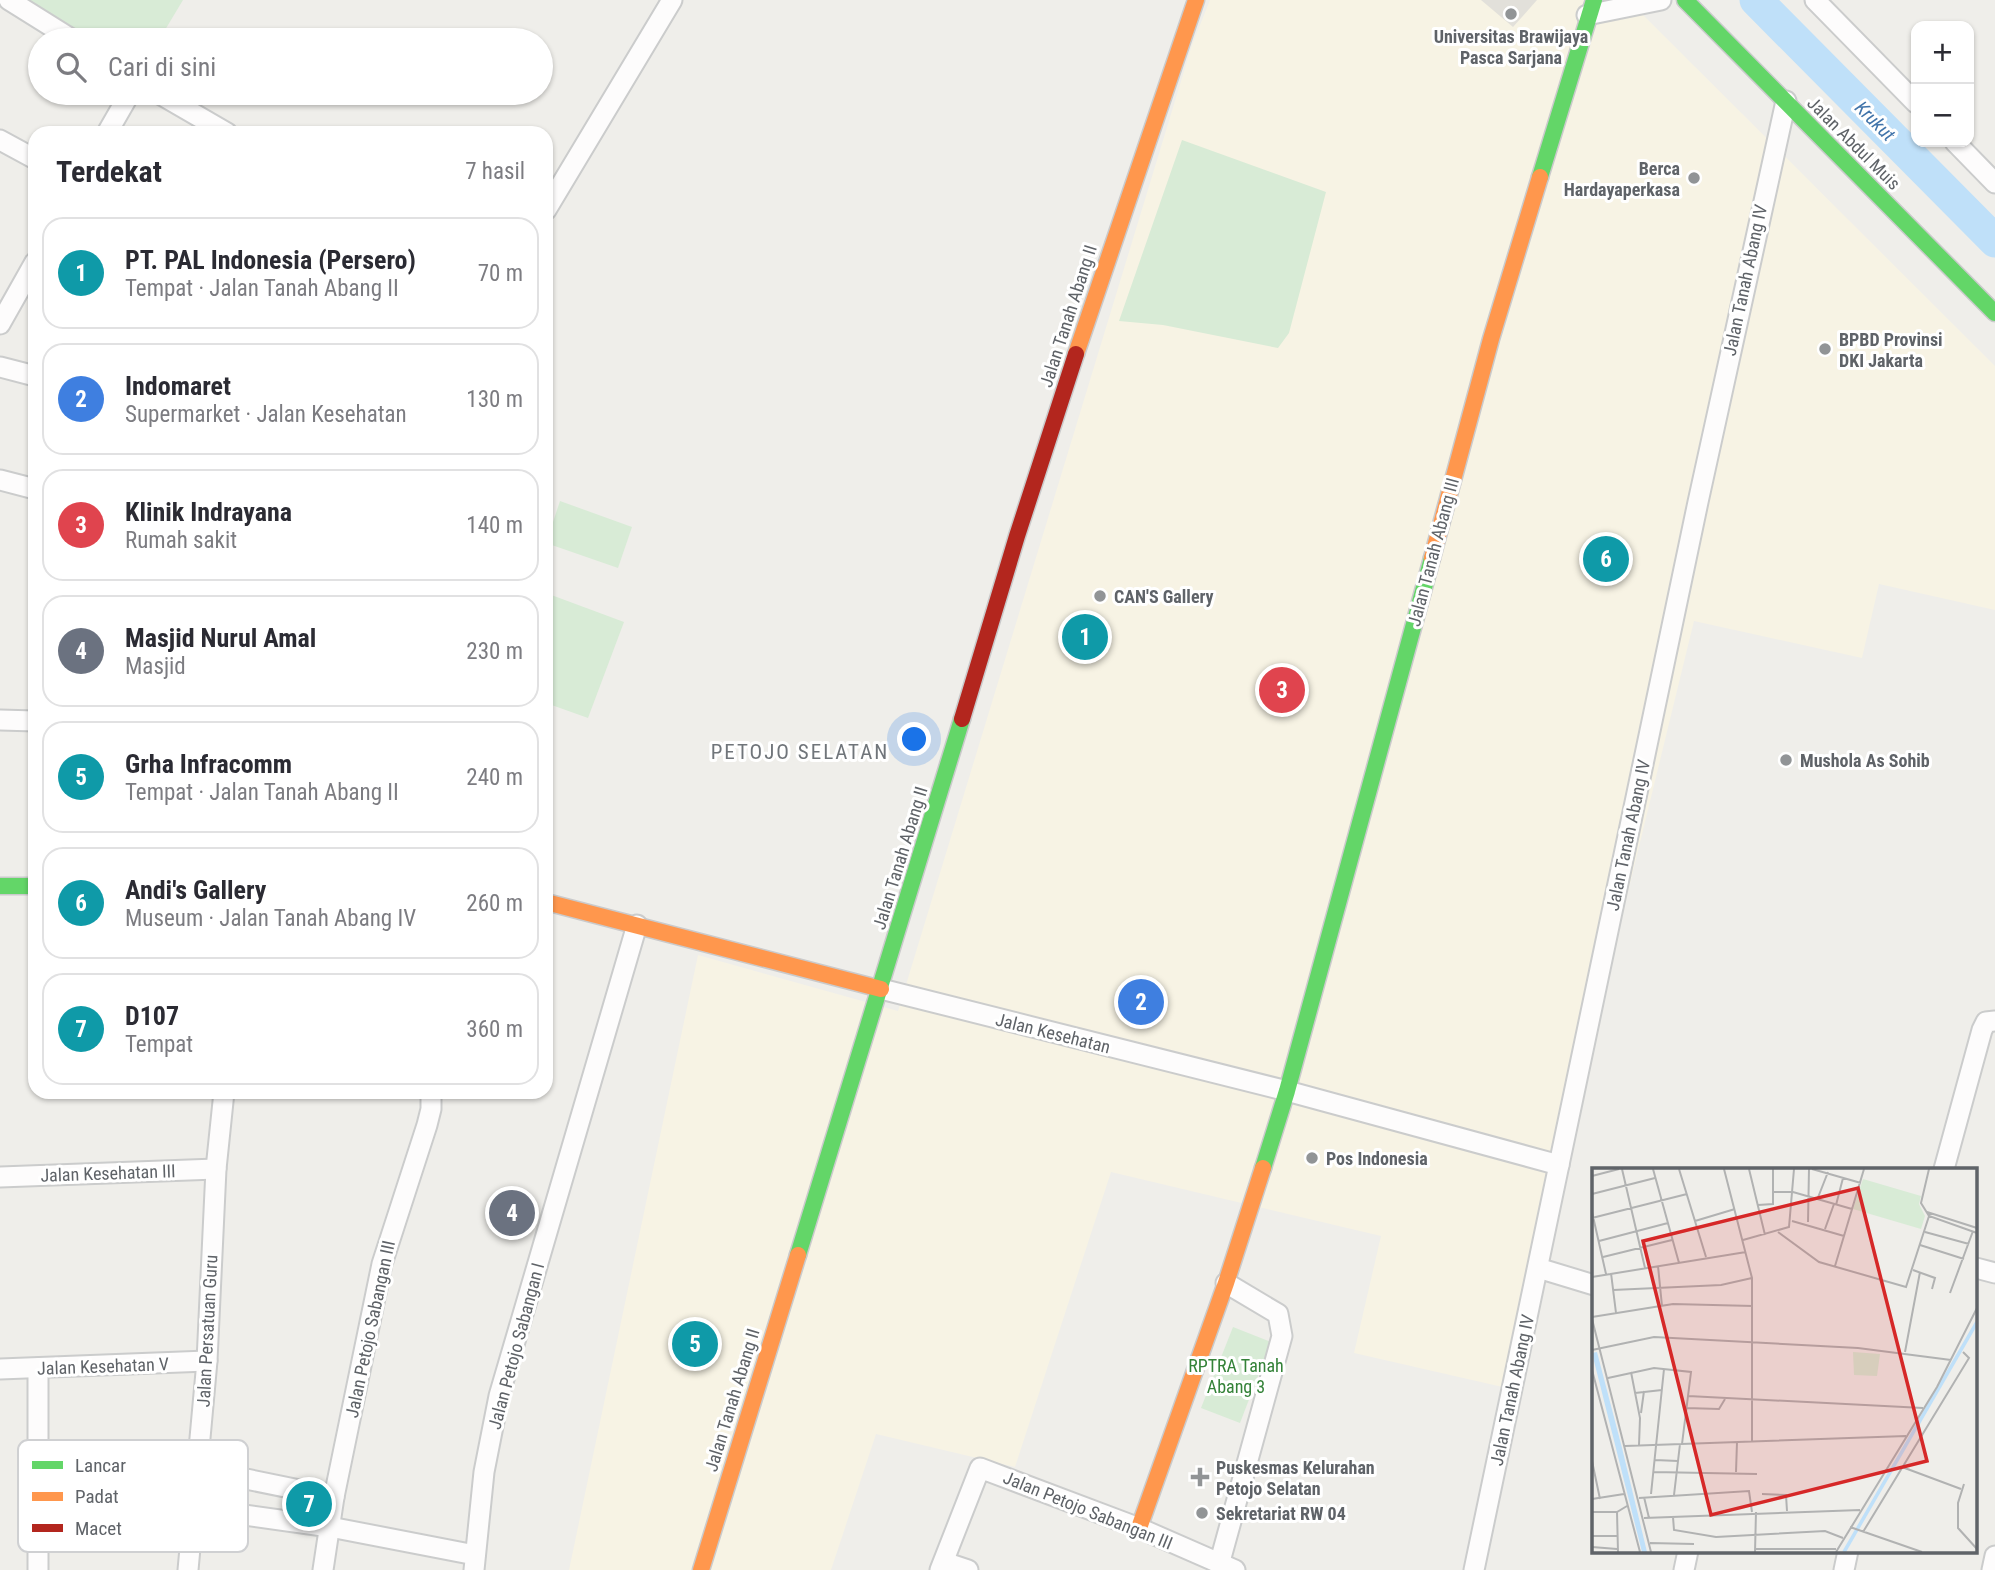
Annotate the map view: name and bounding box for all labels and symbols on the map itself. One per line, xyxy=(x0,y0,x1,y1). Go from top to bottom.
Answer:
marker: Universitas Brawijaya Pasca Sarjana xyxy=(1503,6,1519,22)
place label: Universitas Brawijaya Pasca Sarjana xyxy=(1434,26,1588,68)
street label: Jalan Abdul Muis xyxy=(1803,92,1905,194)
water label: Krukut xyxy=(1850,96,1900,146)
place label: Berca Hardayaperkasa xyxy=(1564,158,1680,200)
marker: Berca Hardayaperkasa xyxy=(1686,170,1702,186)
street label: Jalan Tanah Abang IV xyxy=(1719,203,1771,357)
street label: Jalan Tanah Abang II xyxy=(1035,242,1101,390)
place label: BPBD Provinsi DKI Jakarta xyxy=(1839,329,1943,371)
marker: BPBD Provinsi DKI Jakarta xyxy=(1817,341,1833,357)
street label: Jalan Tanah Abang III xyxy=(1403,475,1463,629)
pin: 6 xyxy=(1583,533,1629,585)
place label: CAN'S Gallery xyxy=(1114,586,1214,607)
marker: CAN'S Gallery xyxy=(1092,588,1108,604)
pin: 1 xyxy=(1062,611,1108,663)
pin: 3 xyxy=(1259,664,1305,716)
your location xyxy=(897,722,931,756)
district label: PETOJO SELATAN xyxy=(711,740,889,764)
place label: Mushola As Sohib xyxy=(1800,750,1930,771)
marker: Mushola As Sohib xyxy=(1778,752,1794,768)
street label: Jalan Tanah Abang IV xyxy=(1602,758,1654,912)
street label: Jalan Tanah Abang II xyxy=(868,784,932,932)
pin: 2 xyxy=(1118,976,1164,1028)
street label: Jalan Kesehatan xyxy=(993,1009,1113,1057)
place label: Pos Indonesia xyxy=(1326,1148,1428,1169)
marker: Pos Indonesia xyxy=(1304,1150,1320,1166)
street label: Jalan Kesehatan III xyxy=(40,1160,176,1186)
inset map xyxy=(1592,1168,1978,1552)
pin: 4 xyxy=(489,1187,535,1239)
street label: Jalan Petojo Sabangan III xyxy=(341,1238,399,1420)
street label: Jalan Persatuan Guru xyxy=(193,1254,221,1408)
street label: Jalan Petojo Sabangan I xyxy=(484,1260,548,1432)
street label: Jalan Tanah Abang IV xyxy=(1486,1313,1538,1467)
pin: 5 xyxy=(672,1318,718,1370)
street label: Jalan Tanah Abang II xyxy=(700,1326,764,1474)
street label: Jalan Kesehatan V xyxy=(37,1353,169,1379)
park label: RPTRA Tanah Abang 3 xyxy=(1188,1355,1284,1397)
legend xyxy=(18,1440,248,1552)
text: Lancar xyxy=(75,1454,126,1477)
place label: Puskesmas Kelurahan Petojo Selatan xyxy=(1216,1457,1375,1499)
street label: Jalan Petojo Sabangan III xyxy=(1000,1466,1176,1554)
marker: Puskesmas Kelurahan Petojo Selatan xyxy=(1190,1467,1210,1487)
pin: 7 xyxy=(286,1478,332,1530)
text: Padat xyxy=(75,1485,119,1508)
place label: Sekretariat RW 04 xyxy=(1216,1503,1346,1524)
marker: Sekretariat RW 04 xyxy=(1194,1505,1210,1521)
text: Macet xyxy=(75,1517,122,1540)

